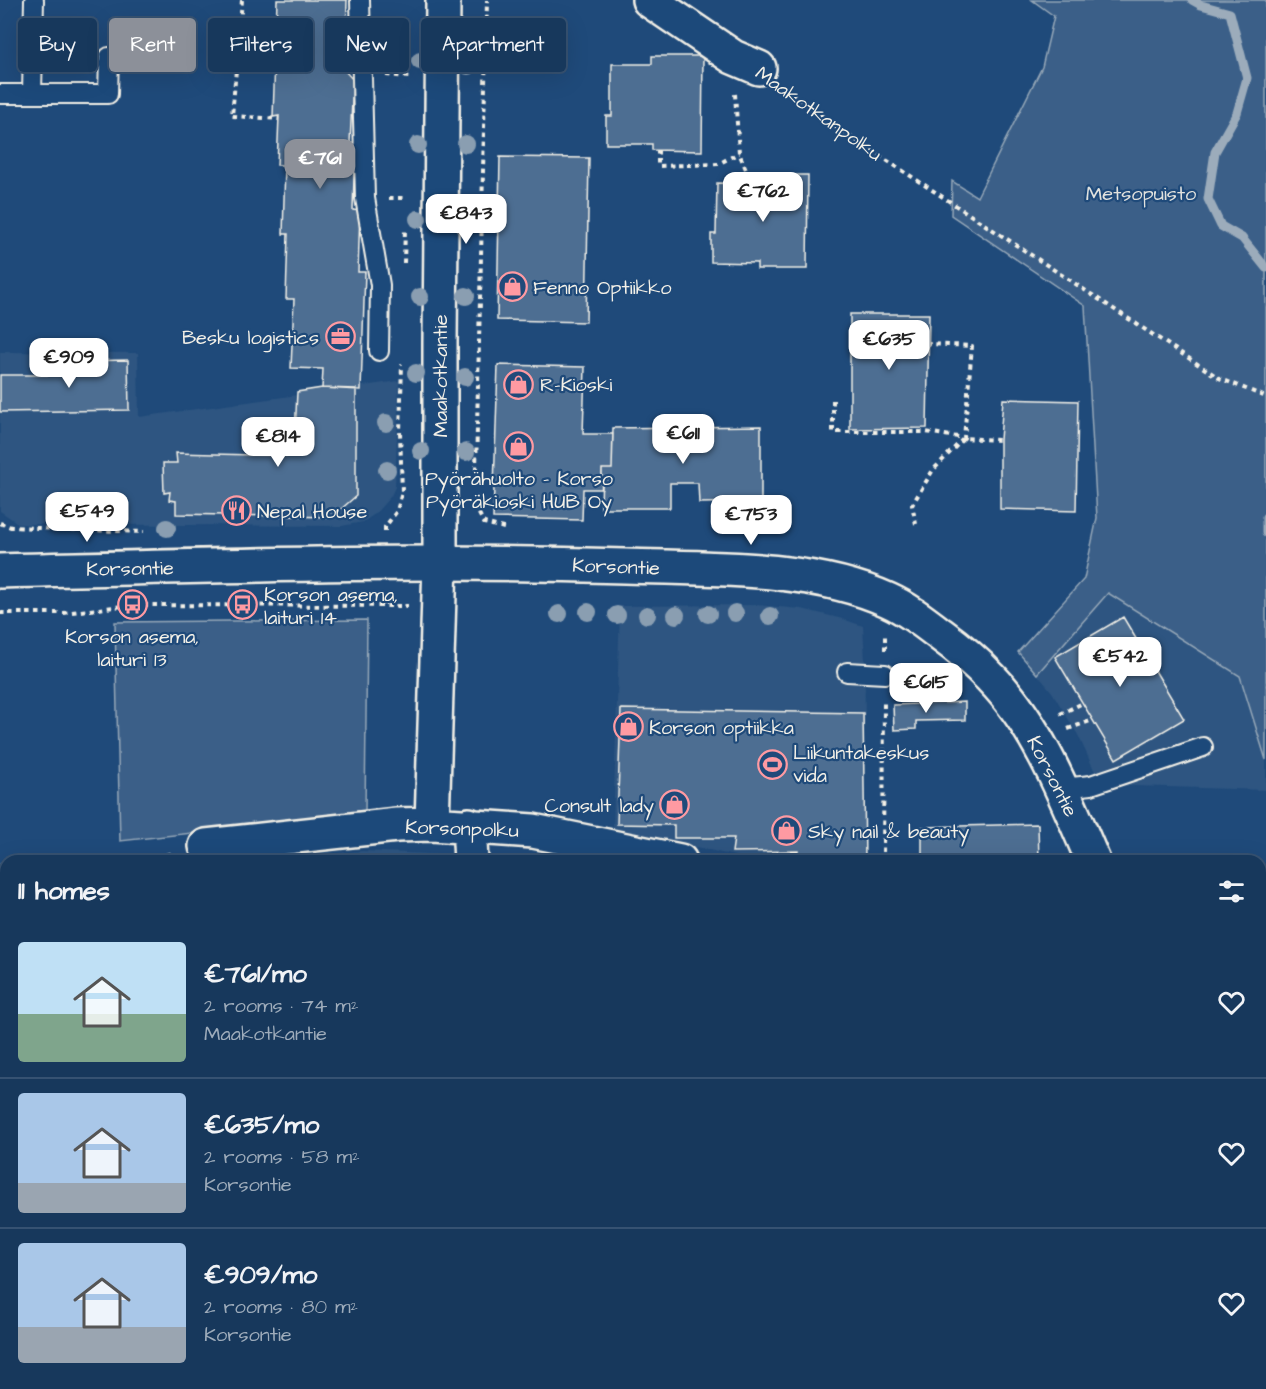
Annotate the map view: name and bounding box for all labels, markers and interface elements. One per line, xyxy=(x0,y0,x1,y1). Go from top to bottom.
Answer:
chip: Buy xyxy=(18,18,97,72)
chip: Rent xyxy=(109,18,196,72)
chip: Filters xyxy=(208,18,313,72)
chip: New xyxy=(325,18,409,72)
chip: Apartment xyxy=(421,18,566,72)
street label: Maakotkanpolku xyxy=(749,60,887,168)
pin: €761 xyxy=(284,139,356,190)
text: €761 xyxy=(298,144,342,172)
pin: €762 xyxy=(727,172,799,223)
text: €762 xyxy=(737,177,789,205)
park label: Metsopuisto xyxy=(1086,180,1196,208)
pin: €843 xyxy=(430,194,502,245)
text: €843 xyxy=(440,199,492,227)
shop icon: Fenno Optiikko xyxy=(496,271,528,303)
place label: Fenno Optiikko xyxy=(533,274,671,302)
street label: Maakotkantie xyxy=(427,314,455,437)
pin: €635 xyxy=(853,320,925,371)
office icon: Besku logistics xyxy=(324,321,356,353)
place label: Besku logistics xyxy=(182,324,319,353)
text: €635 xyxy=(863,325,915,353)
pin: €909 xyxy=(33,338,105,389)
text: €909 xyxy=(43,343,95,371)
shop icon: R-Kioski xyxy=(503,368,535,400)
place label: R-Kioski xyxy=(540,371,612,399)
pin: €611 xyxy=(647,414,719,465)
pin: €814 xyxy=(242,417,314,468)
text: €611 xyxy=(666,419,700,447)
text: €814 xyxy=(255,422,301,450)
shop icon: Pyörähuolto - Korso Pyöräkioski HUB Oy xyxy=(503,431,535,463)
place label: Pyörähuolto - Korso Pyöräkioski HUB Oy xyxy=(425,465,613,517)
pin: €549 xyxy=(51,492,123,543)
restaurant icon: Nepal House xyxy=(220,495,252,527)
pin: €753 xyxy=(715,495,787,546)
text: €549 xyxy=(59,497,115,525)
place label: Nepal House xyxy=(257,498,367,526)
text: €753 xyxy=(725,500,777,528)
street label: Korsontie xyxy=(572,551,660,583)
street label: Korsontie xyxy=(86,554,174,584)
place label: Korson asema, laituri 14 xyxy=(264,581,398,632)
bus stop icon: Korson asema, laituri 13 xyxy=(116,589,148,621)
bus stop icon: Korson asema, laituri 14 xyxy=(227,589,259,621)
place label: Korson asema, laituri 13 xyxy=(65,623,199,674)
pin: €542 xyxy=(1084,637,1156,688)
text: €542 xyxy=(1092,642,1148,670)
pin: €615 xyxy=(890,663,962,714)
text: €615 xyxy=(903,668,949,696)
shop icon: Korson optiikka xyxy=(612,711,644,743)
place label: Korson optiikka xyxy=(649,714,794,742)
street label: Korsontie xyxy=(1020,731,1085,822)
place label: Liikuntakeskus vida xyxy=(793,739,929,790)
sports icon: Liikuntakeskus vida xyxy=(756,748,788,780)
shop icon: Consult lady xyxy=(659,789,691,821)
place label: Consult lady xyxy=(545,792,654,821)
street label: Korsonpolku xyxy=(405,813,519,845)
shop icon: Sky nail & beauty xyxy=(771,815,803,847)
place label: Sky nail & beauty xyxy=(808,818,969,847)
text: 11 homes xyxy=(18,873,110,909)
icon: filters xyxy=(1215,875,1248,908)
text: €761/mo xyxy=(204,956,307,992)
icon: home xyxy=(66,966,138,1038)
icon: heart xyxy=(1215,986,1248,1019)
text: 2 rooms · 74 m² xyxy=(204,992,358,1020)
text: Maakotkantie xyxy=(204,1020,327,1048)
text: €635/mo xyxy=(204,1107,319,1143)
icon: home xyxy=(66,1117,138,1189)
icon: heart xyxy=(1215,1137,1248,1170)
text: 2 rooms · 58 m² xyxy=(204,1143,360,1171)
text: Korsontie xyxy=(204,1171,292,1199)
text: €909/mo xyxy=(204,1257,317,1293)
icon: home xyxy=(66,1267,138,1339)
icon: heart xyxy=(1215,1287,1248,1320)
text: 2 rooms · 80 m² xyxy=(204,1293,358,1321)
text: Korsontie xyxy=(204,1321,292,1349)

